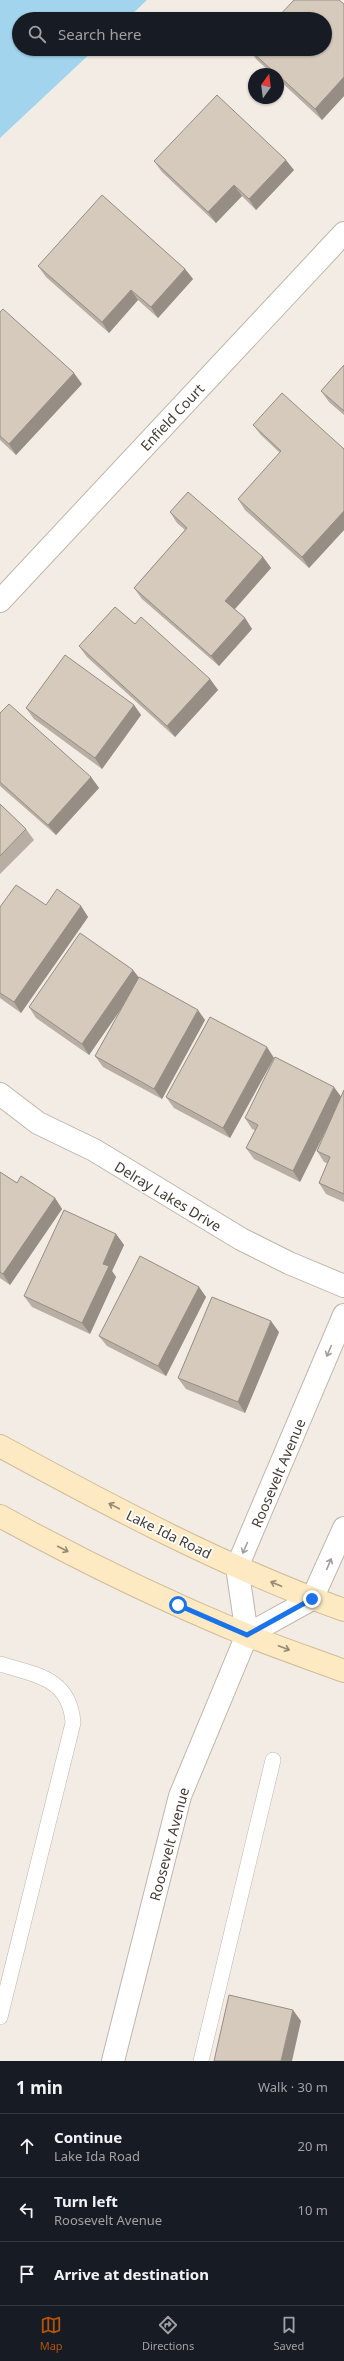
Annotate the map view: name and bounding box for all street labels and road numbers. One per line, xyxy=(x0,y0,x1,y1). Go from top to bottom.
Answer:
street label: Enfield Court xyxy=(136,379,208,455)
street label: Delray Lakes Drive xyxy=(111,1157,225,1235)
street label: Roosevelt Avenue xyxy=(247,1416,310,1530)
street label: Lake Ida Road xyxy=(123,1505,215,1563)
street label: Roosevelt Avenue xyxy=(145,1785,193,1903)

